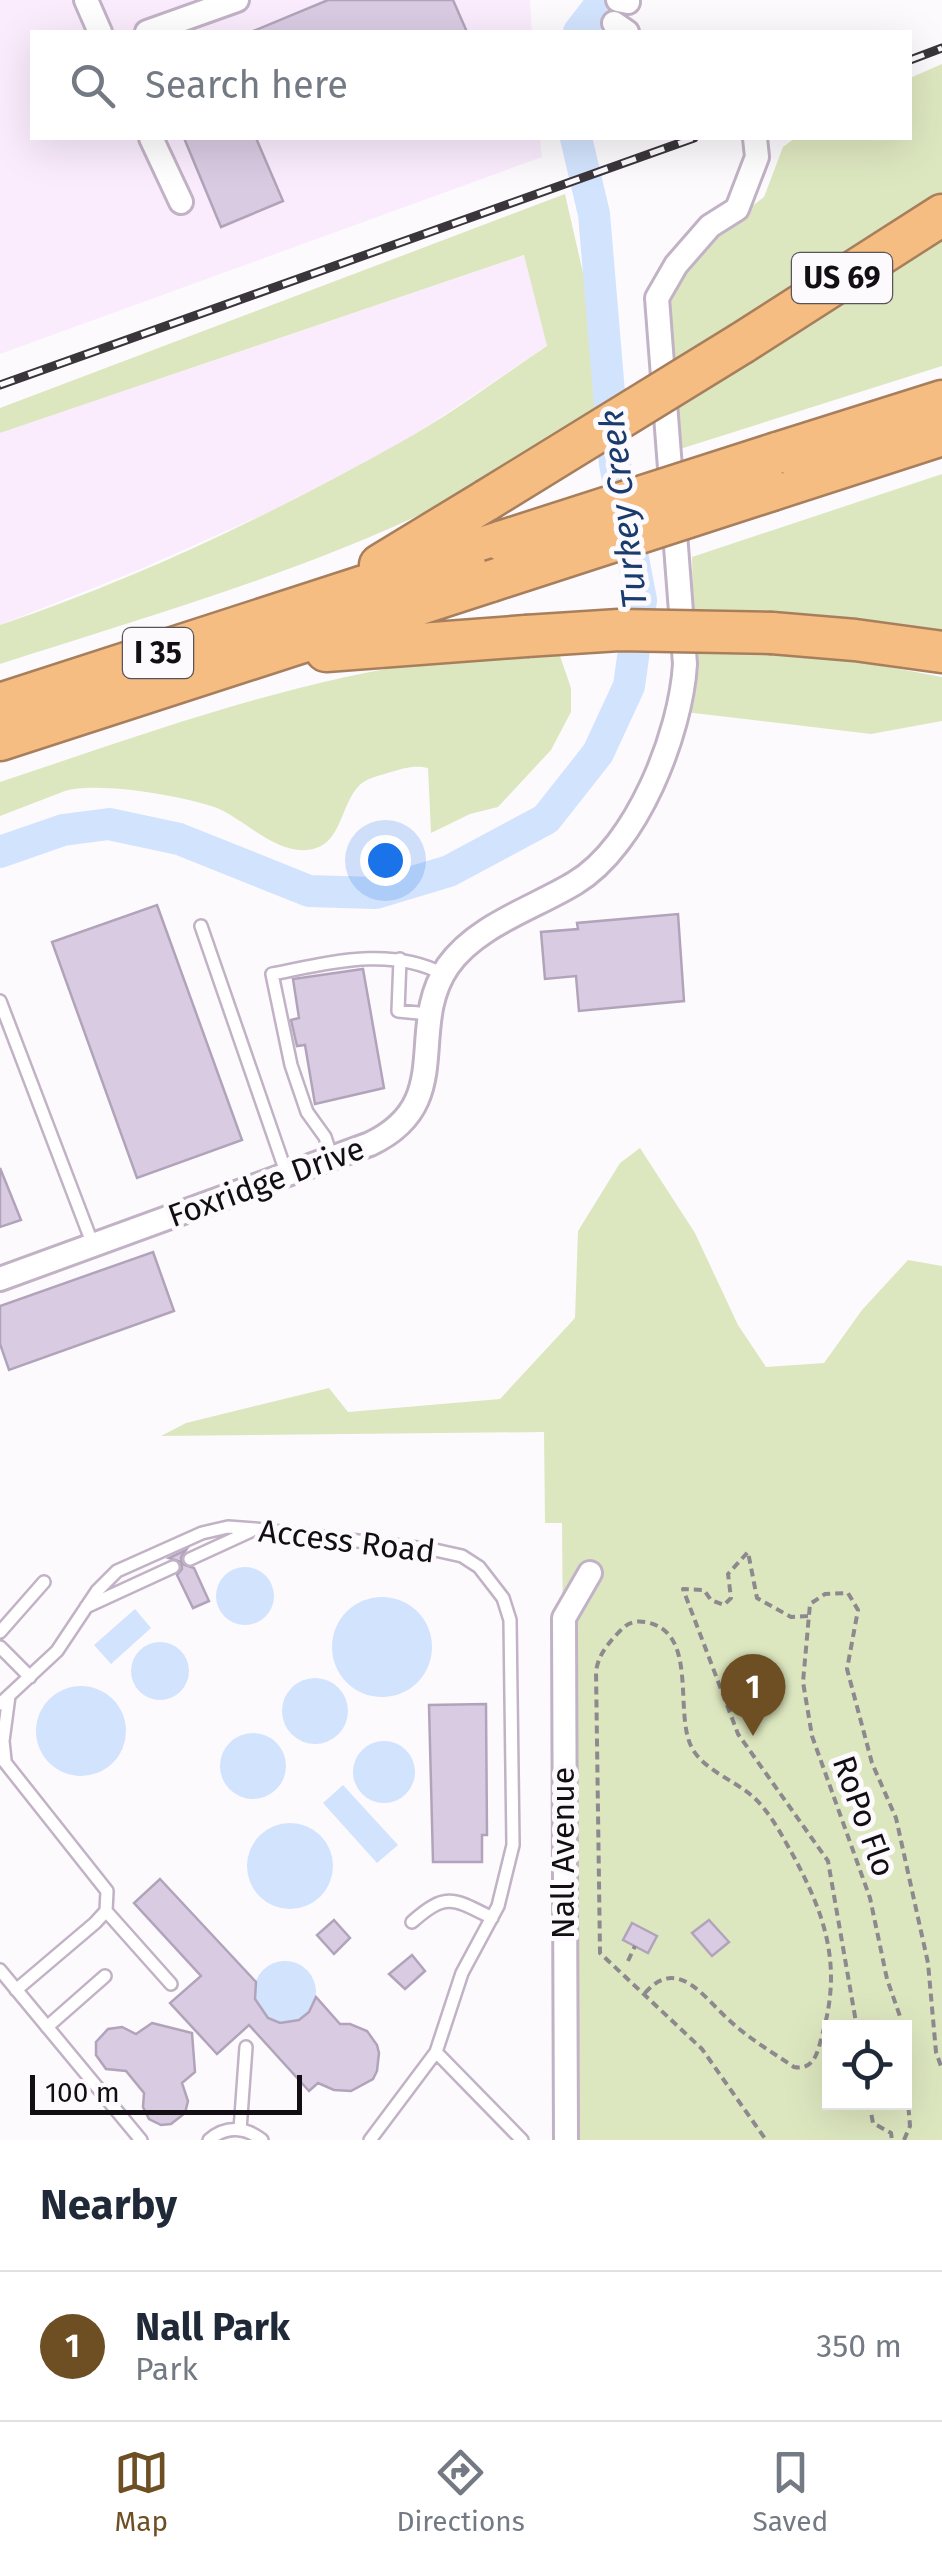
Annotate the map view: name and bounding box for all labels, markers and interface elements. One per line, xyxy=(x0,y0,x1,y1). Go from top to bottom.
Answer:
search box xyxy=(30,30,912,140)
icon: search xyxy=(65,58,120,113)
text: Search here xyxy=(145,62,348,108)
road number: US 69 xyxy=(792,253,892,303)
water label: Turkey Creek xyxy=(590,408,656,610)
road number: I 35 xyxy=(123,628,193,678)
your location xyxy=(360,835,411,886)
street label: Foxridge Drive xyxy=(163,1129,369,1235)
street label: Access Road xyxy=(257,1511,437,1571)
pin: 1 xyxy=(720,1654,786,1736)
street label: RoPo Flo xyxy=(825,1750,903,1882)
street label: Nall Avenue xyxy=(544,1767,582,1939)
map controls xyxy=(822,2020,912,2110)
button: locate xyxy=(822,2020,912,2110)
scale bar xyxy=(30,2070,302,2114)
text: 100 m xyxy=(45,2076,120,2109)
text: Nearby xyxy=(40,2180,177,2230)
text: Nall Park xyxy=(135,2304,290,2350)
text: 1 xyxy=(65,2327,80,2365)
text: 350 m xyxy=(816,2327,902,2365)
text: Park xyxy=(135,2350,198,2388)
tab: Map xyxy=(114,2445,169,2538)
tab: Directions xyxy=(396,2445,525,2538)
tab: Saved xyxy=(752,2445,828,2538)

